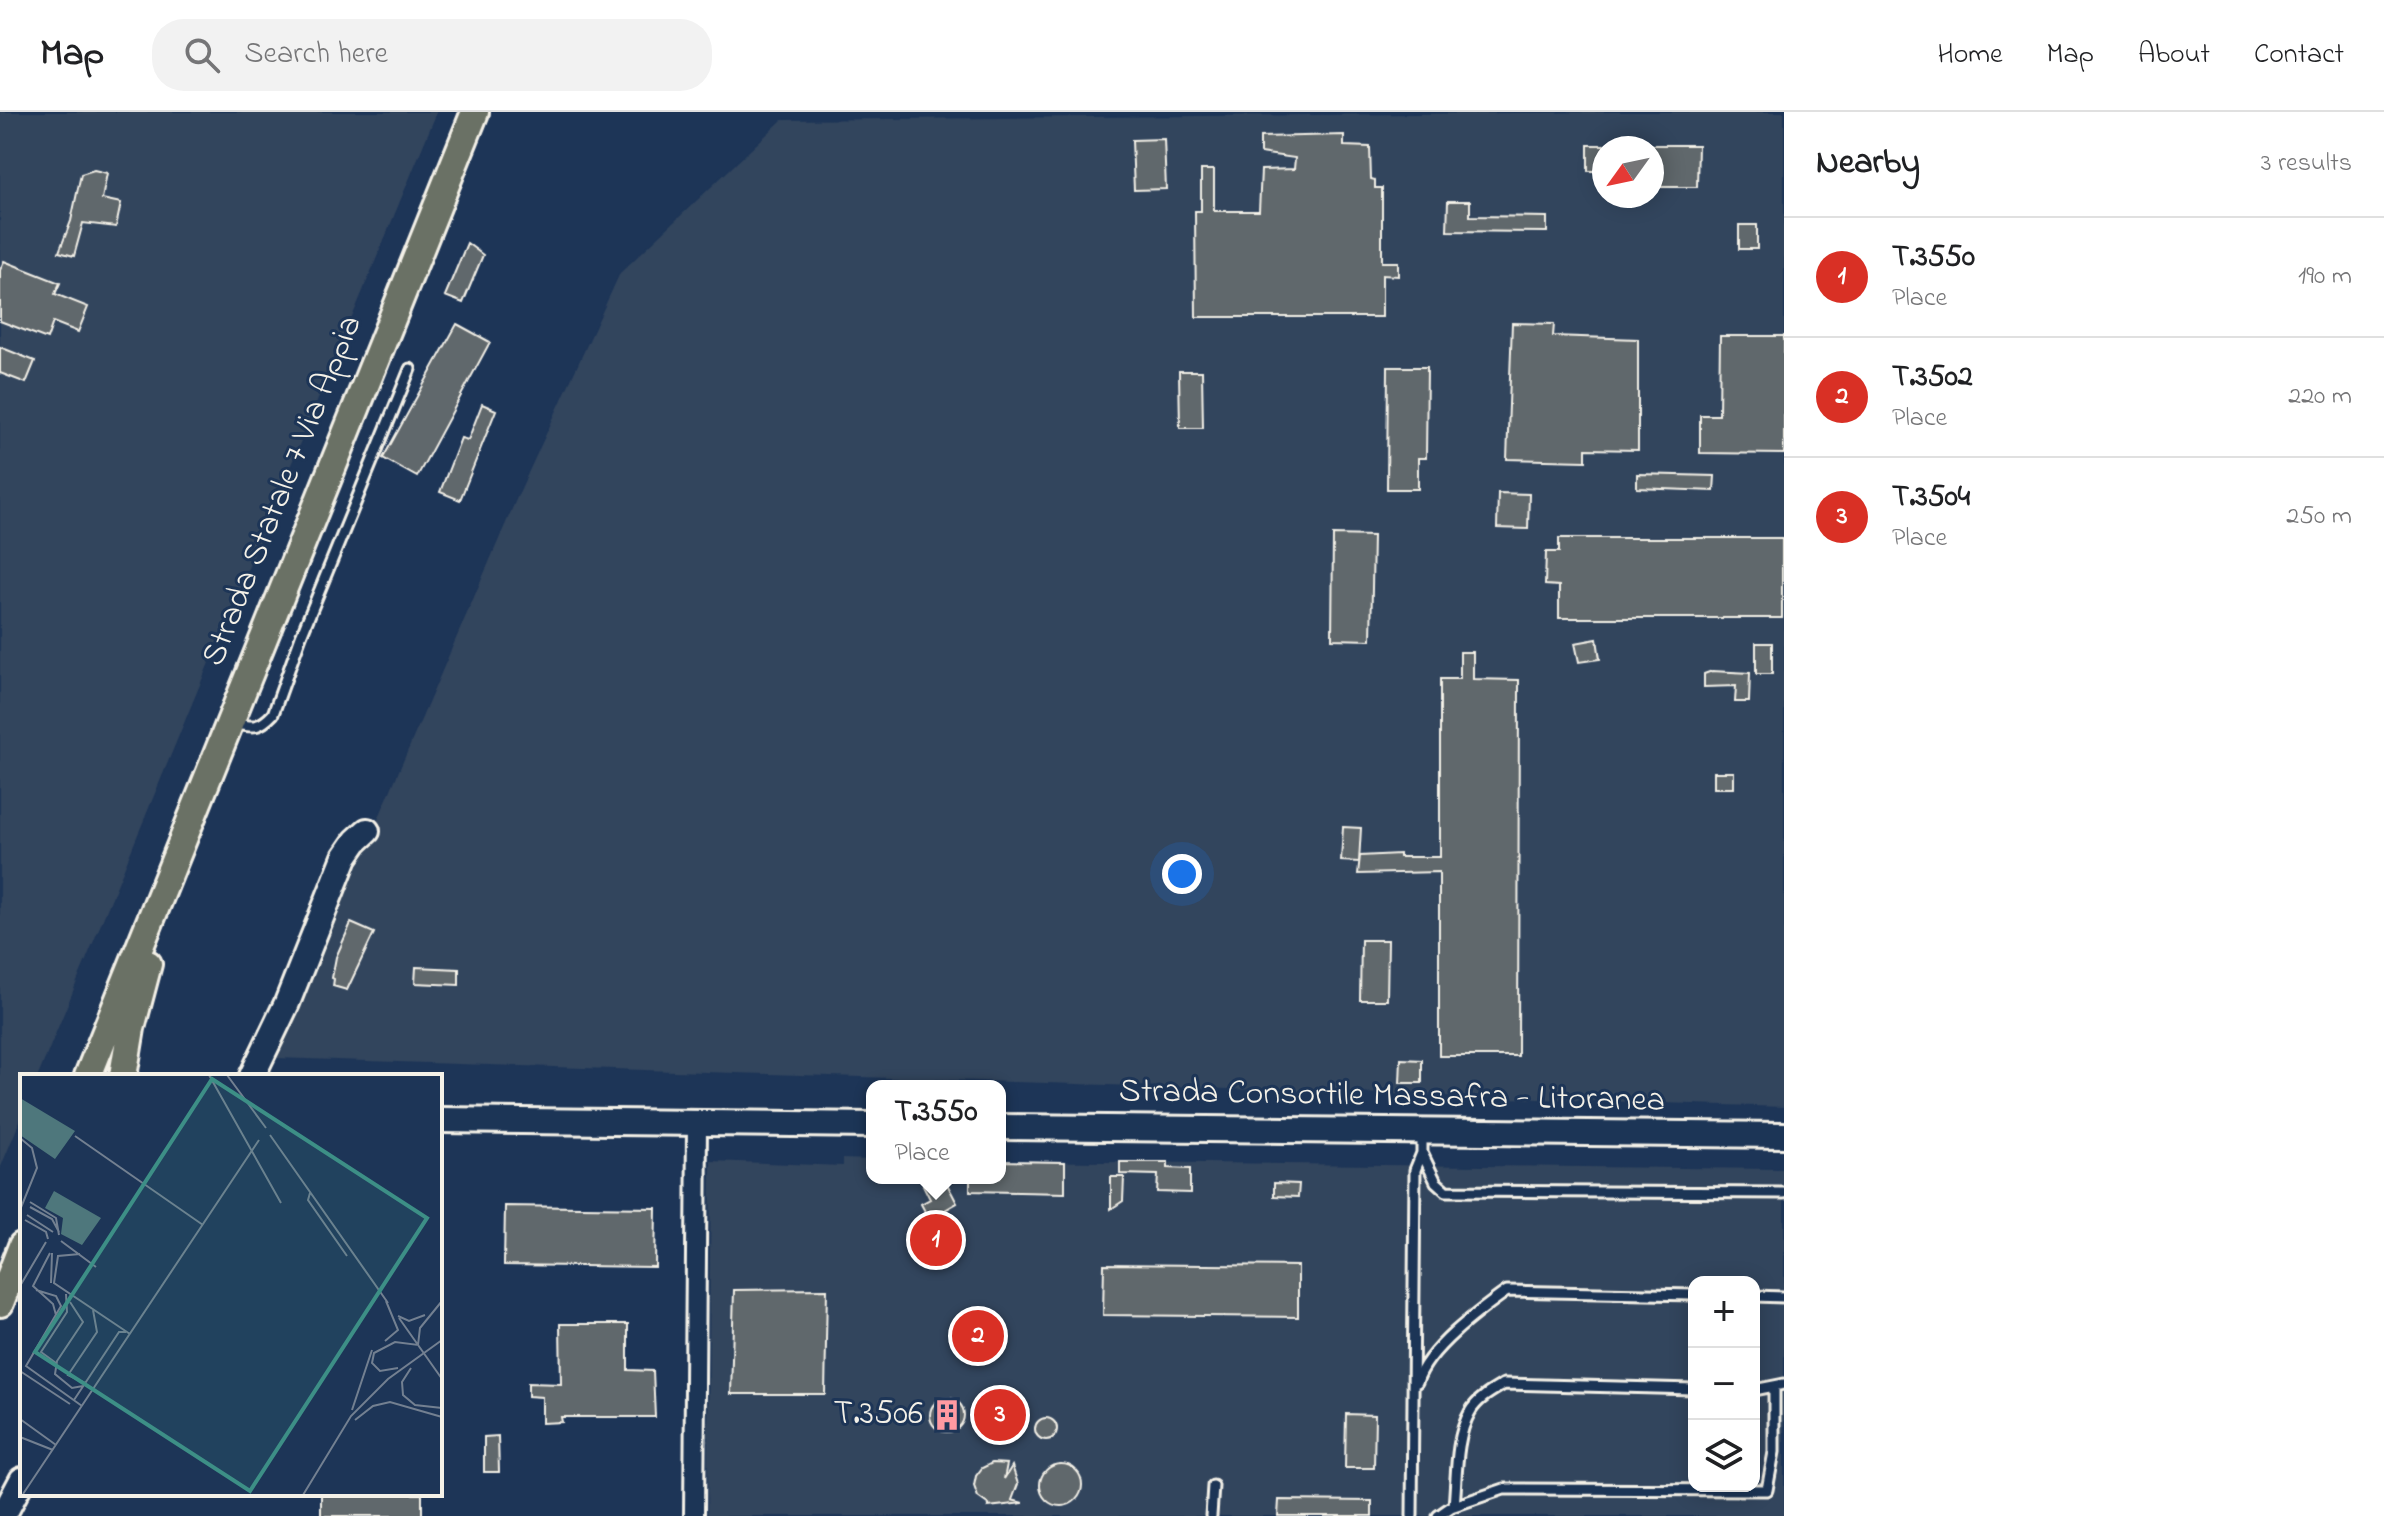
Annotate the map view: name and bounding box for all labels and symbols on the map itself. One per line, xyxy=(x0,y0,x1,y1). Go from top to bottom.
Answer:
north arrow xyxy=(1592,136,1664,208)
street label: Strada Statale 7 Via Appia xyxy=(190,308,376,674)
your location xyxy=(1162,854,1202,894)
street label: Strada Consortile Massafra - Litoranea xyxy=(1119,1067,1665,1127)
inset map xyxy=(20,1074,442,1496)
pin: 1 xyxy=(910,1210,962,1270)
pin: 2 xyxy=(952,1306,1004,1366)
pin: 3 xyxy=(974,1385,1026,1445)
place label: T.3506 xyxy=(833,1390,923,1440)
building icon: T.3506 xyxy=(930,1398,964,1432)

